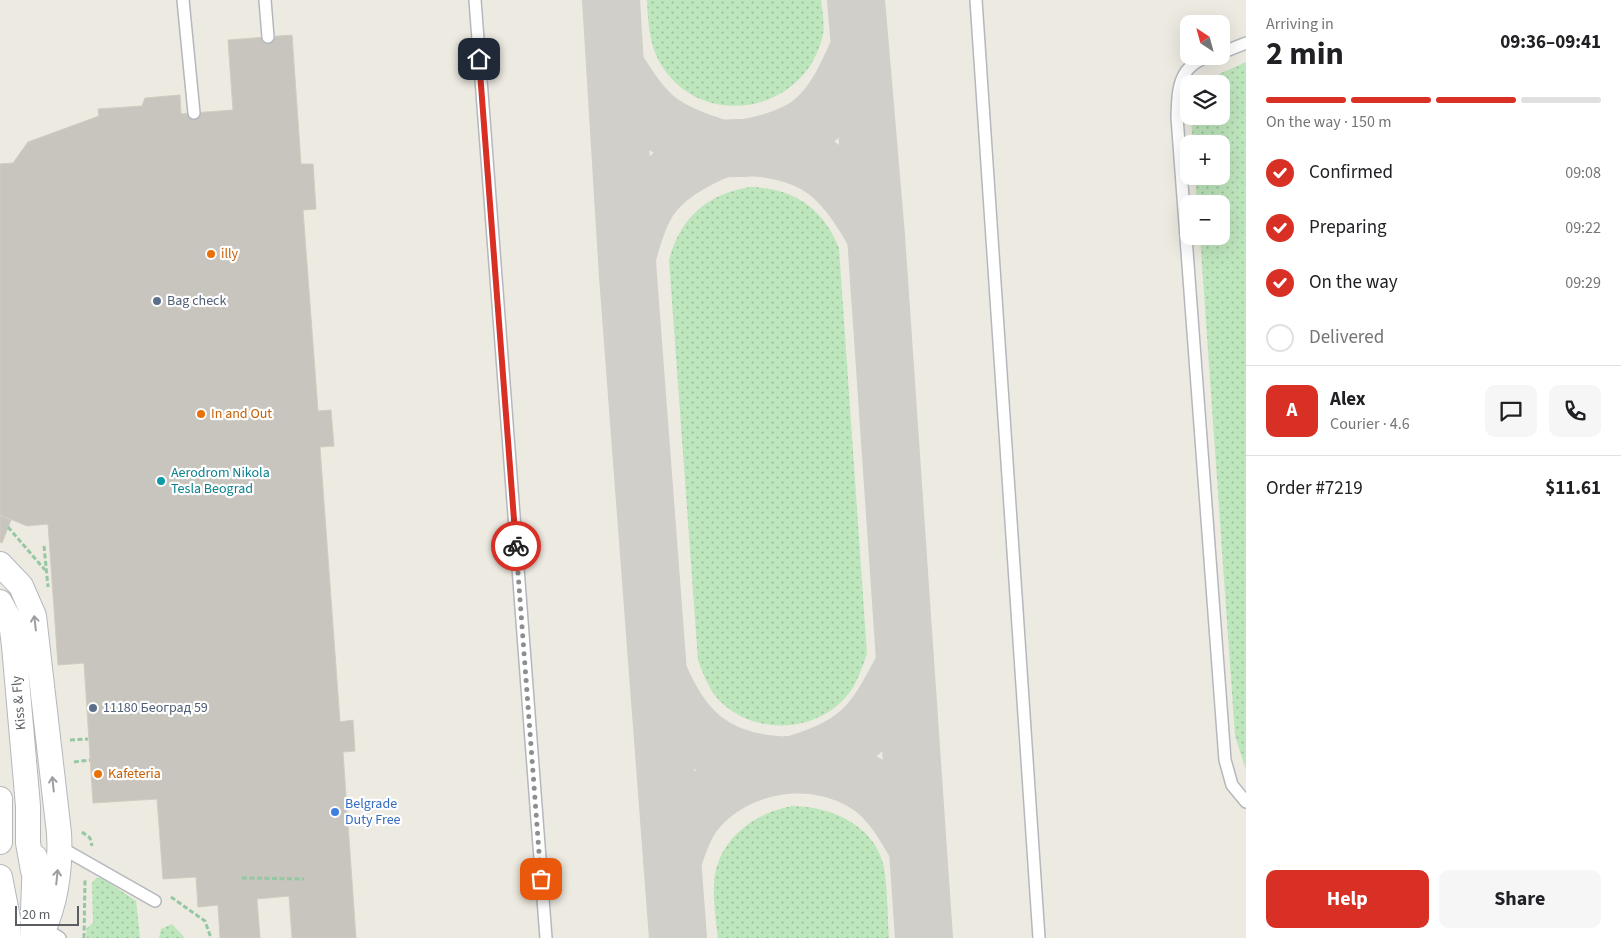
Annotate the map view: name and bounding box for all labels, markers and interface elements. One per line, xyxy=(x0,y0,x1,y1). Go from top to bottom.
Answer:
text: Arriving in xyxy=(1266,13,1334,35)
north arrow xyxy=(1180,15,1230,65)
map controls xyxy=(1180,15,1230,245)
text: 09:36–09:41 xyxy=(1500,29,1601,56)
text: 2 min xyxy=(1266,31,1344,77)
pin xyxy=(458,38,500,80)
icon: home xyxy=(465,45,493,73)
button: layers xyxy=(1180,75,1230,125)
text: On the way · 150 m xyxy=(1266,111,1391,133)
button: + xyxy=(1180,135,1230,185)
icon: check xyxy=(1266,159,1294,187)
text: Confirmed xyxy=(1309,159,1393,186)
text: 09:08 xyxy=(1565,162,1601,184)
button: − xyxy=(1180,195,1230,245)
icon: check xyxy=(1266,214,1294,242)
text: Preparing xyxy=(1309,214,1387,241)
text: 09:22 xyxy=(1565,217,1601,239)
place label: illy xyxy=(221,244,239,264)
marker: illy xyxy=(205,248,217,260)
icon: check xyxy=(1266,269,1294,297)
text: On the way xyxy=(1309,269,1398,296)
text: 09:29 xyxy=(1565,272,1601,294)
place label: Bag check xyxy=(167,291,226,311)
marker: Bag check xyxy=(151,295,163,307)
text: Delivered xyxy=(1309,324,1384,351)
button: chat xyxy=(1485,385,1537,437)
button: phone xyxy=(1549,385,1601,437)
text: Alex xyxy=(1330,386,1366,413)
text: A xyxy=(1287,397,1297,424)
place label: In and Out xyxy=(211,404,272,424)
marker: In and Out xyxy=(195,408,207,420)
text: Courier · 4.6 xyxy=(1330,413,1410,435)
place label: Aerodrom Nikola Tesla Beograd xyxy=(171,463,270,499)
marker: Aerodrom Nikola Tesla Beograd xyxy=(155,475,167,487)
text: Order #7219 xyxy=(1266,475,1363,502)
text: $11.61 xyxy=(1545,475,1601,502)
courier xyxy=(491,521,541,571)
icon: bike xyxy=(502,532,530,560)
one-way arrow xyxy=(30,615,40,631)
street label: Kiss & Fly xyxy=(7,675,31,731)
place label: 11180 Београд 59 xyxy=(103,698,208,718)
marker: 11180 Београд 59 xyxy=(87,702,99,714)
place label: Kafeteria xyxy=(108,764,161,784)
marker: Kafeteria xyxy=(92,768,104,780)
one-way arrow xyxy=(48,777,58,793)
place label: Belgrade Duty Free xyxy=(345,794,401,830)
marker: Belgrade Duty Free xyxy=(329,806,341,818)
pin xyxy=(520,858,562,900)
icon: bag xyxy=(527,865,555,893)
one-way arrow xyxy=(52,869,62,885)
button: Help xyxy=(1266,870,1429,928)
button: Share xyxy=(1439,870,1601,928)
scale bar xyxy=(15,903,79,926)
text: 20 m xyxy=(22,905,50,925)

